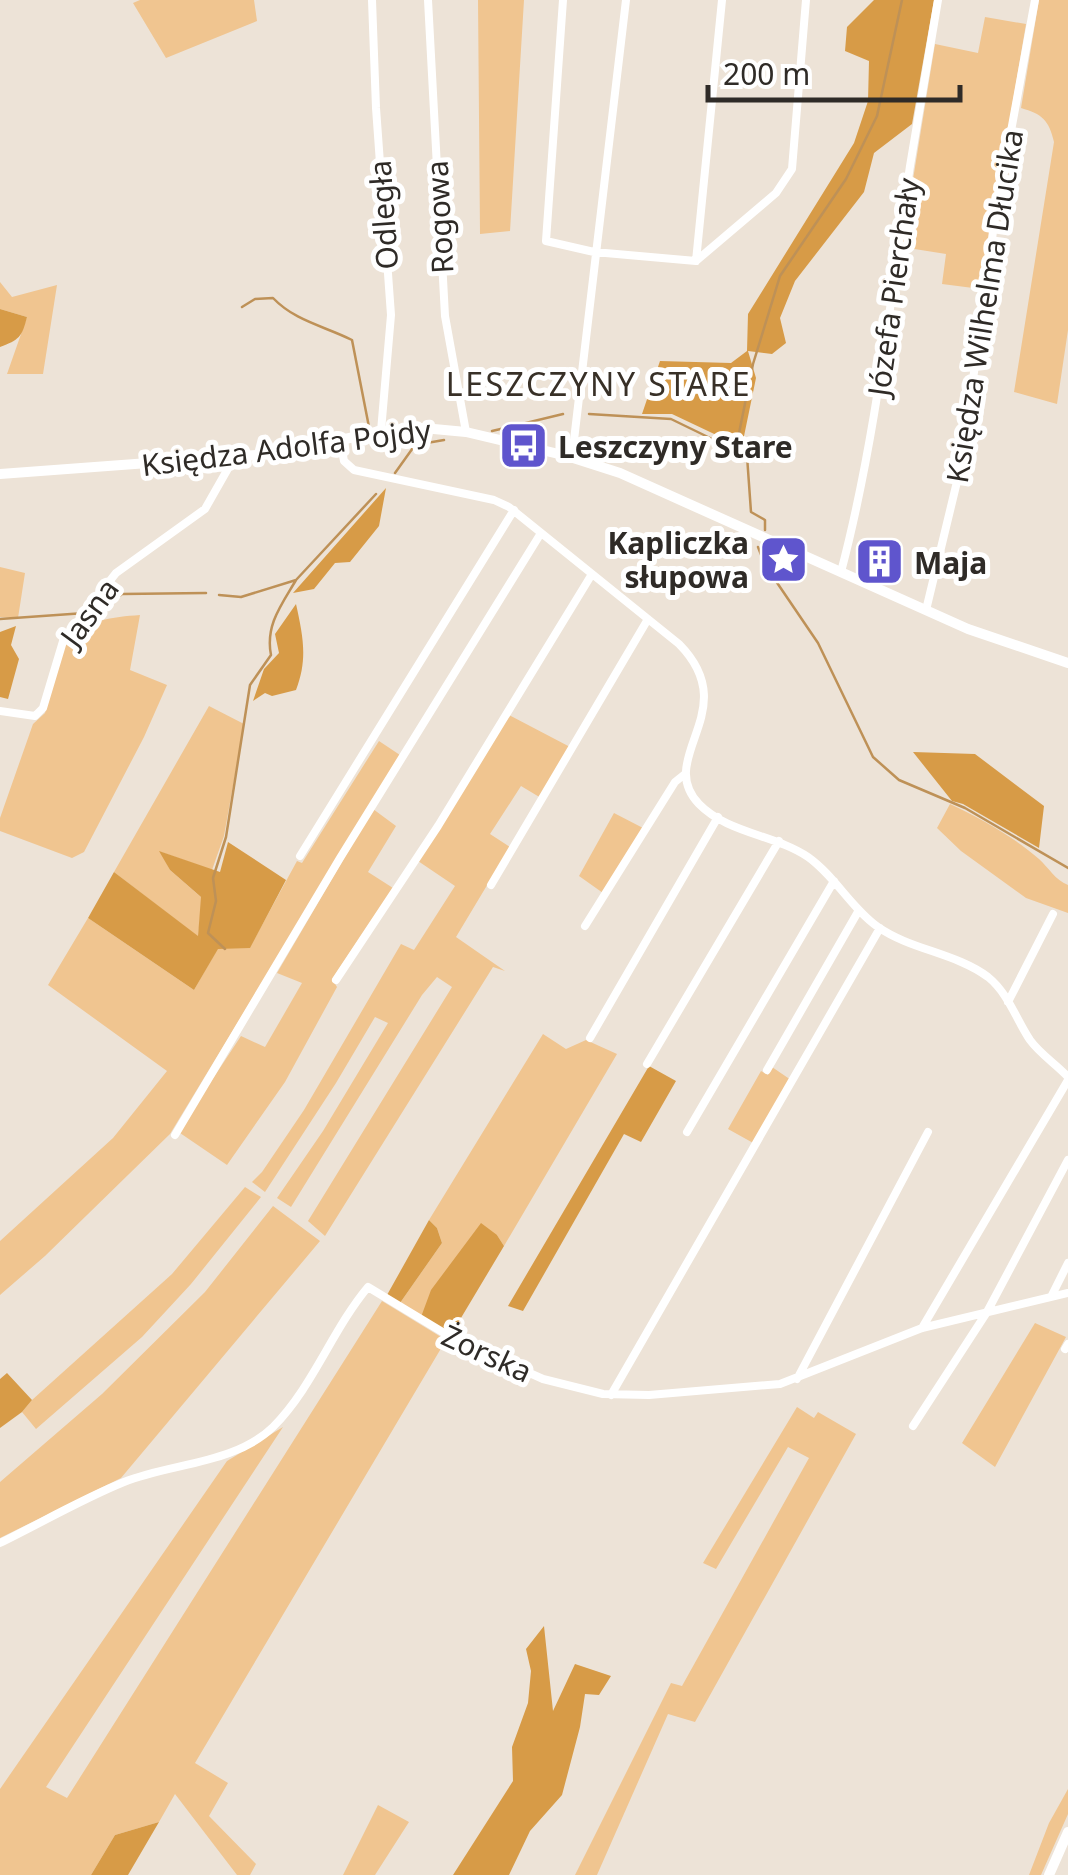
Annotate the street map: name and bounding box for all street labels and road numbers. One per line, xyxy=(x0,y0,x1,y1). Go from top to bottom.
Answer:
street label: Księdza Wilhelma Dłucika xyxy=(936,126,1032,486)
street label: Odległa xyxy=(359,159,407,271)
street label: Rogowa xyxy=(416,159,462,275)
street label: Józefa Pierchały xyxy=(857,175,929,401)
street label: Księdza Adolfa Pojdy xyxy=(139,409,434,485)
street label: Jasna xyxy=(49,570,128,657)
street label: Żorska xyxy=(435,1314,539,1392)

